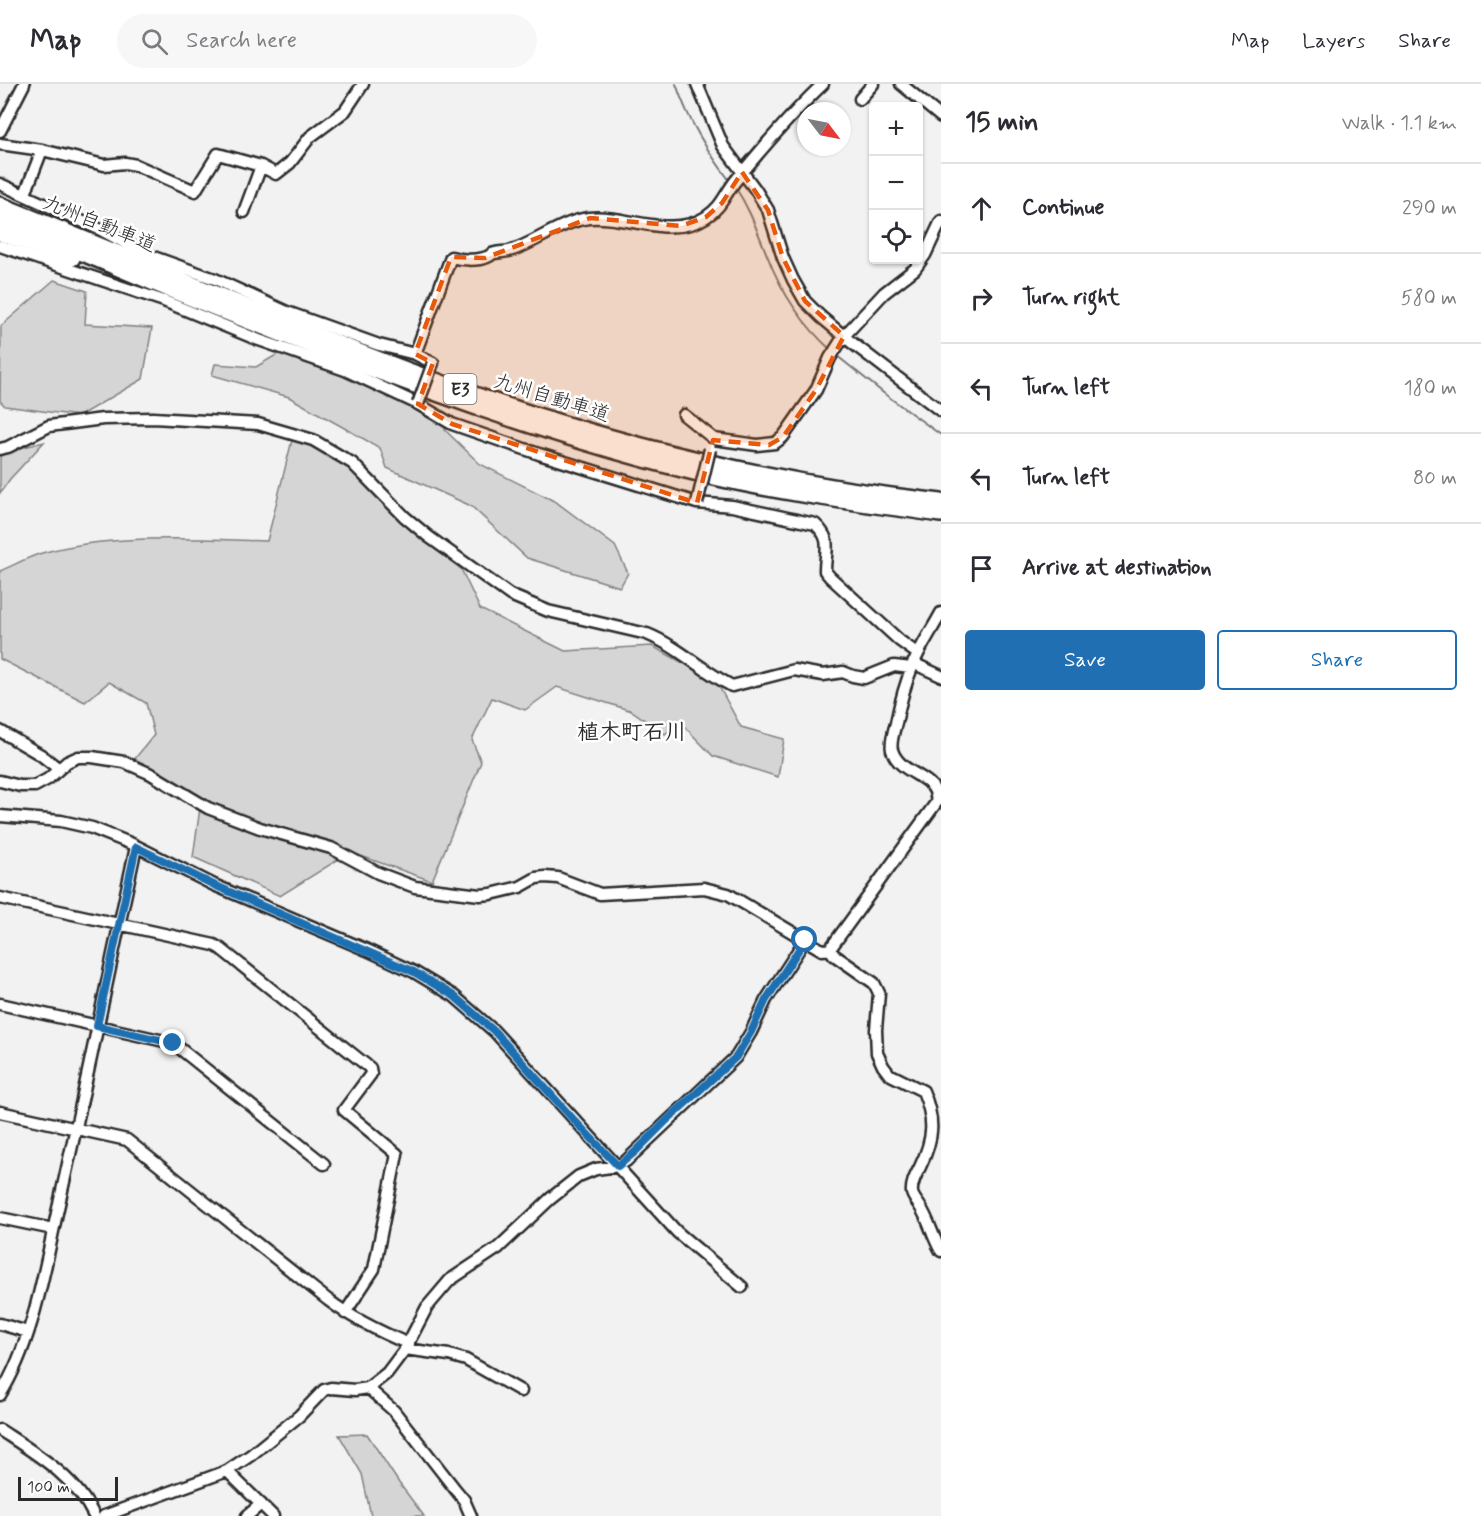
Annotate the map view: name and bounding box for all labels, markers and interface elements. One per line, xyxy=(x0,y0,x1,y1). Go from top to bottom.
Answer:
search box xyxy=(117,14,537,68)
text: Map xyxy=(30,23,81,60)
icon: search xyxy=(138,25,171,58)
text: Search here xyxy=(186,27,297,55)
text: Map xyxy=(1231,27,1269,55)
text: Layers xyxy=(1302,27,1365,55)
text: Share xyxy=(1398,27,1451,55)
north arrow xyxy=(797,102,851,156)
map controls xyxy=(869,102,923,264)
button: + xyxy=(869,102,923,156)
text: 15 min xyxy=(965,106,1039,140)
text: Walk · 1.1 km xyxy=(1342,110,1457,137)
button: − xyxy=(869,156,923,210)
street label: 九州自動車道 xyxy=(39,189,160,259)
icon: ahead xyxy=(965,192,998,225)
text: Continue xyxy=(1022,194,1104,222)
text: 290 m xyxy=(1402,195,1457,222)
button: locate xyxy=(869,210,923,264)
icon: right xyxy=(965,282,998,315)
text: Turn right xyxy=(1022,284,1120,312)
text: 580 m xyxy=(1401,285,1457,312)
street label: 九州自動車道 xyxy=(490,368,613,429)
icon: left xyxy=(965,372,998,405)
road number: E3 xyxy=(444,374,476,404)
text: Turn left xyxy=(1022,374,1110,402)
text: 180 m xyxy=(1404,375,1457,402)
icon: left xyxy=(965,462,998,495)
text: Turn left xyxy=(1022,464,1110,492)
text: 80 m xyxy=(1413,465,1457,492)
icon: arrive xyxy=(965,552,998,585)
text: Arrive at destination xyxy=(1022,554,1212,582)
button: Save xyxy=(965,630,1205,690)
button: Share xyxy=(1217,630,1457,690)
district label: 植木町石川 xyxy=(577,719,687,747)
route start xyxy=(791,926,817,952)
route end xyxy=(159,1029,185,1055)
scale bar xyxy=(18,1474,118,1502)
text: 100 m xyxy=(27,1477,70,1498)

